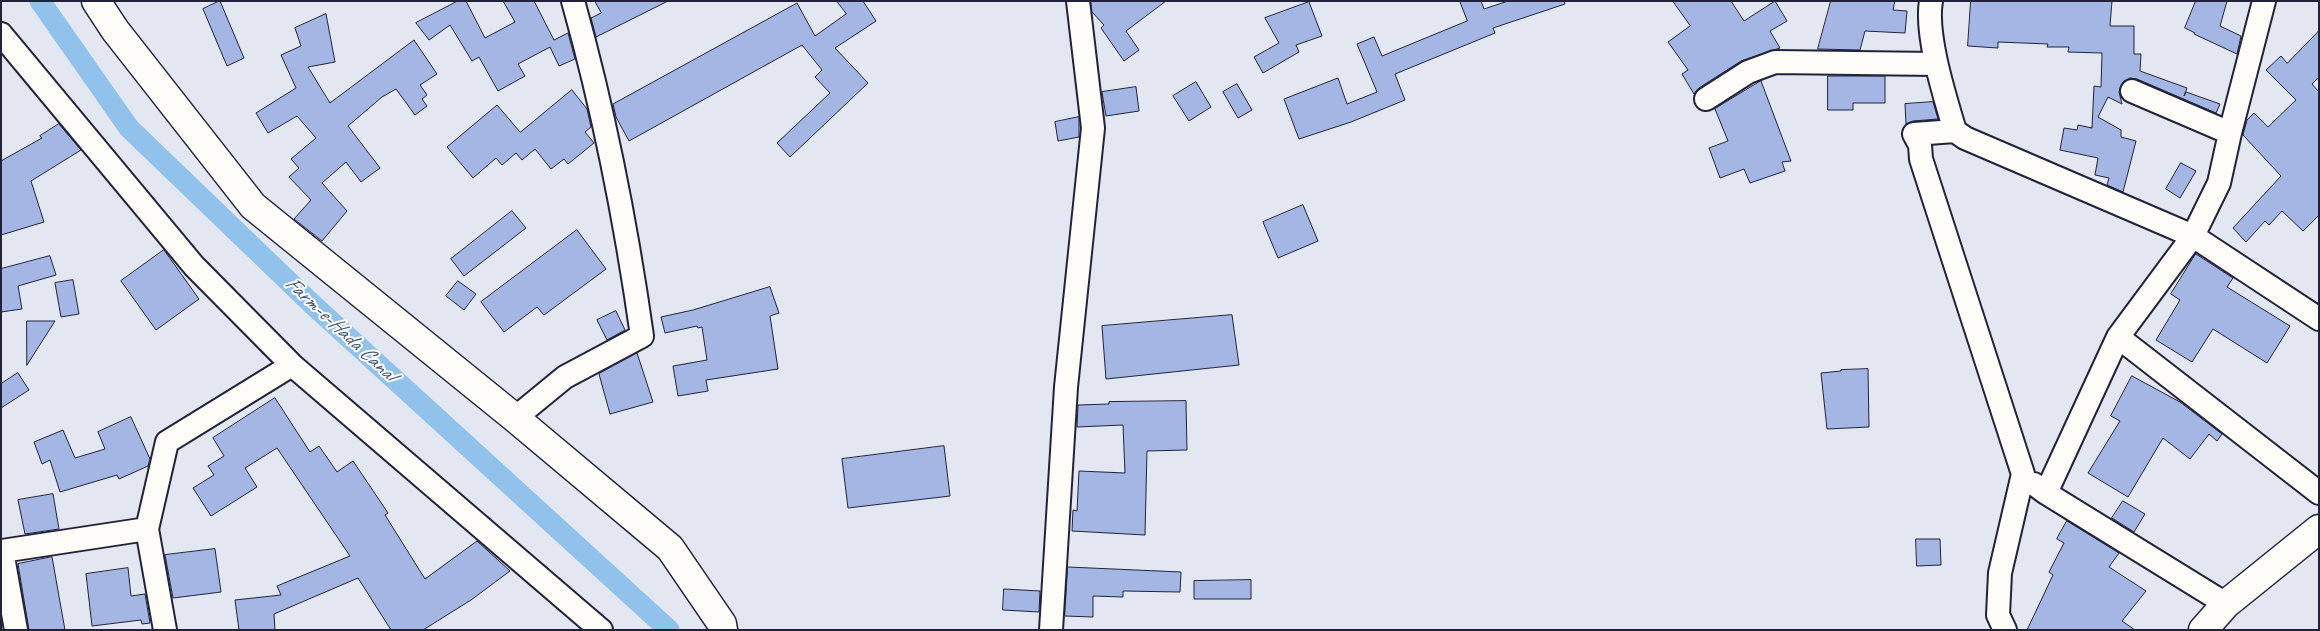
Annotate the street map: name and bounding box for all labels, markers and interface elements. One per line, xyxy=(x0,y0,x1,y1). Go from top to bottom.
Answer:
water label: Farm-e-Hada Canal xyxy=(279,271,401,387)

